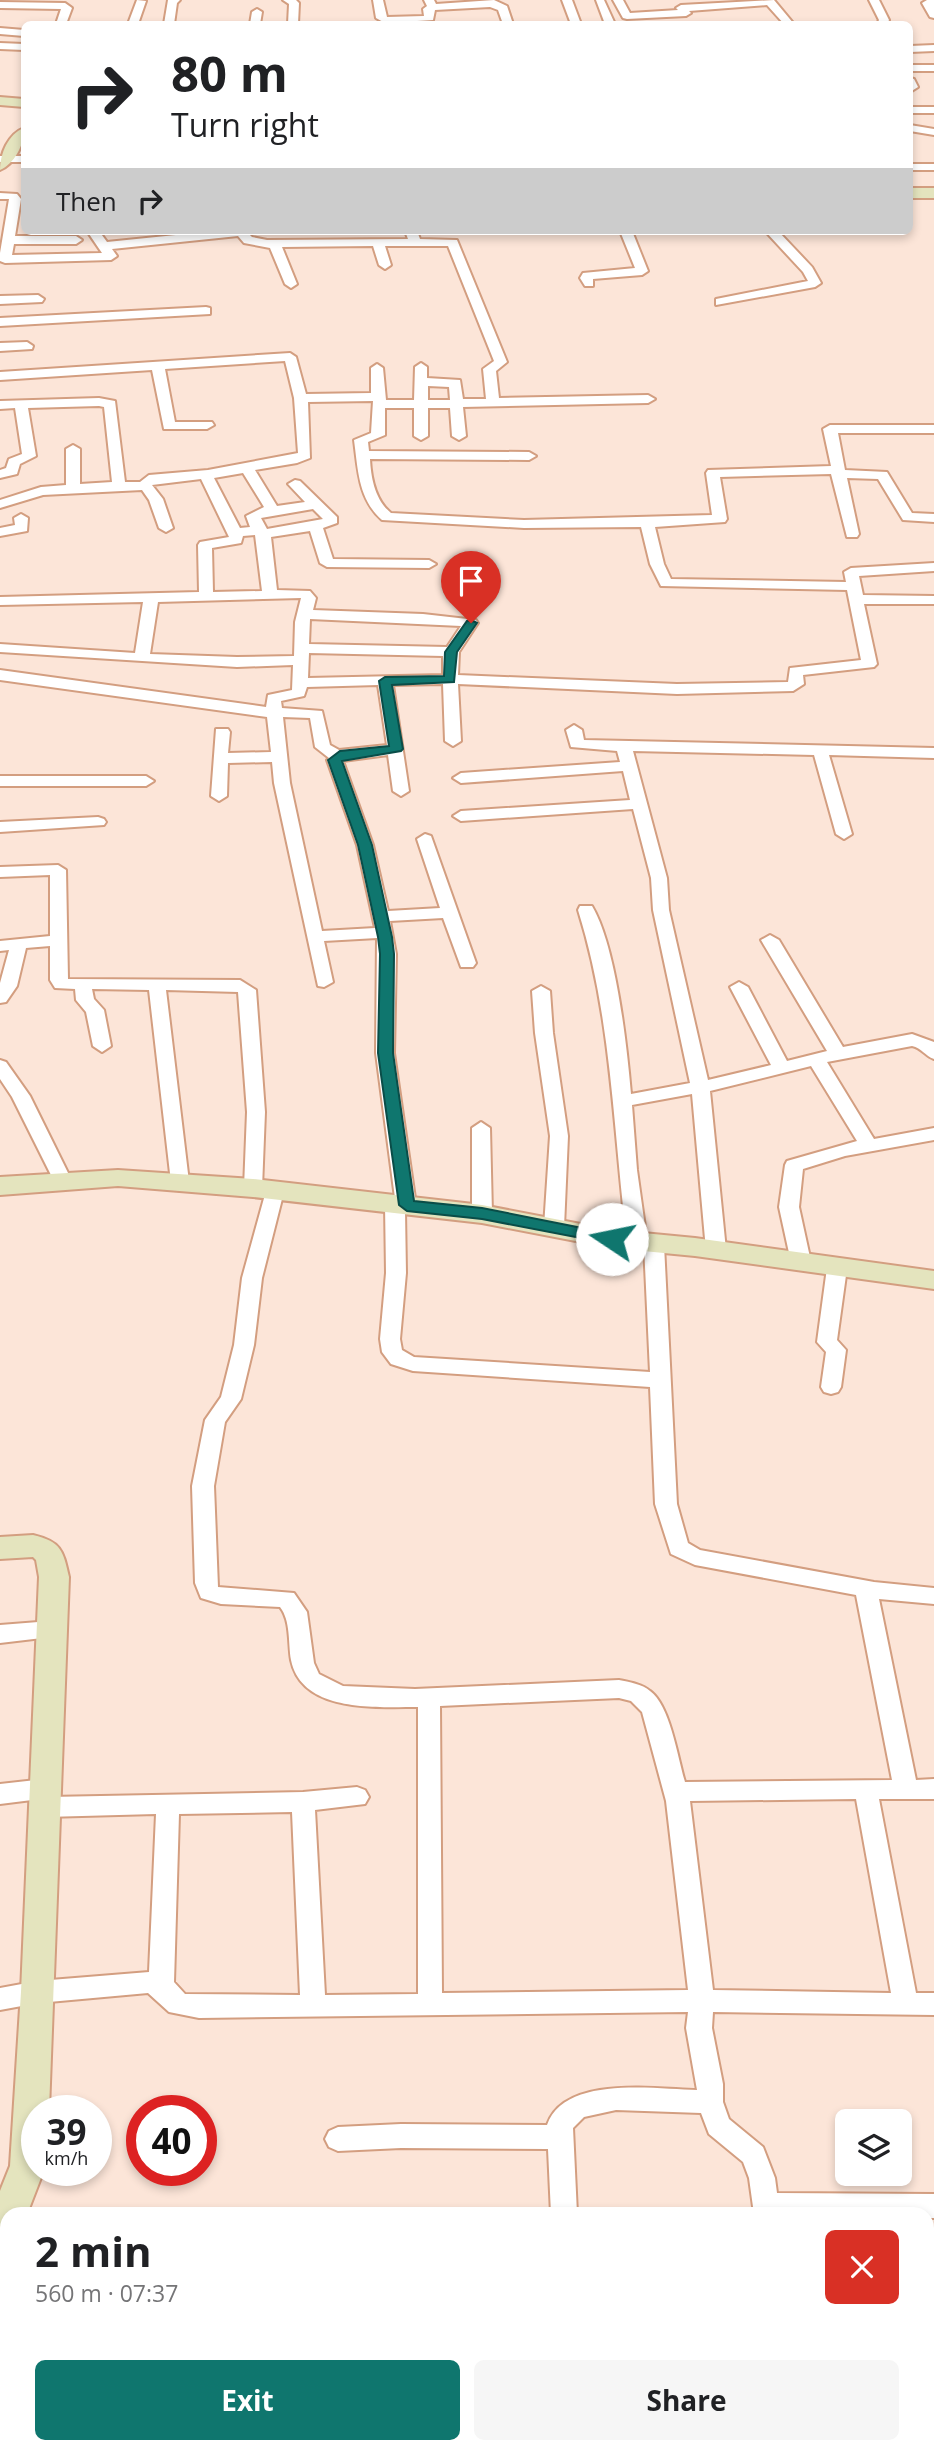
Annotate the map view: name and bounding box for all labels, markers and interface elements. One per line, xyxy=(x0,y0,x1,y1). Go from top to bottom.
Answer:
text: 80 m xyxy=(171,40,288,106)
icon: right xyxy=(56,49,147,140)
text: Turn right xyxy=(171,103,319,146)
icon: right xyxy=(131,182,169,220)
text: Then xyxy=(56,183,117,219)
pin xyxy=(441,551,501,623)
icon: arrive xyxy=(452,562,490,600)
position arrow xyxy=(575,1202,649,1276)
speed limit sign: 40 xyxy=(126,2095,217,2186)
text: 39 xyxy=(46,2108,87,2155)
map controls xyxy=(835,2109,912,2186)
button: layers xyxy=(835,2109,912,2186)
text: km/h xyxy=(45,2146,88,2170)
text: 2 min xyxy=(35,2222,152,2279)
button: close xyxy=(825,2230,899,2304)
text: 560 m · 07:37 xyxy=(35,2277,178,2309)
button: Exit xyxy=(35,2360,460,2440)
button: Share xyxy=(474,2360,899,2440)

